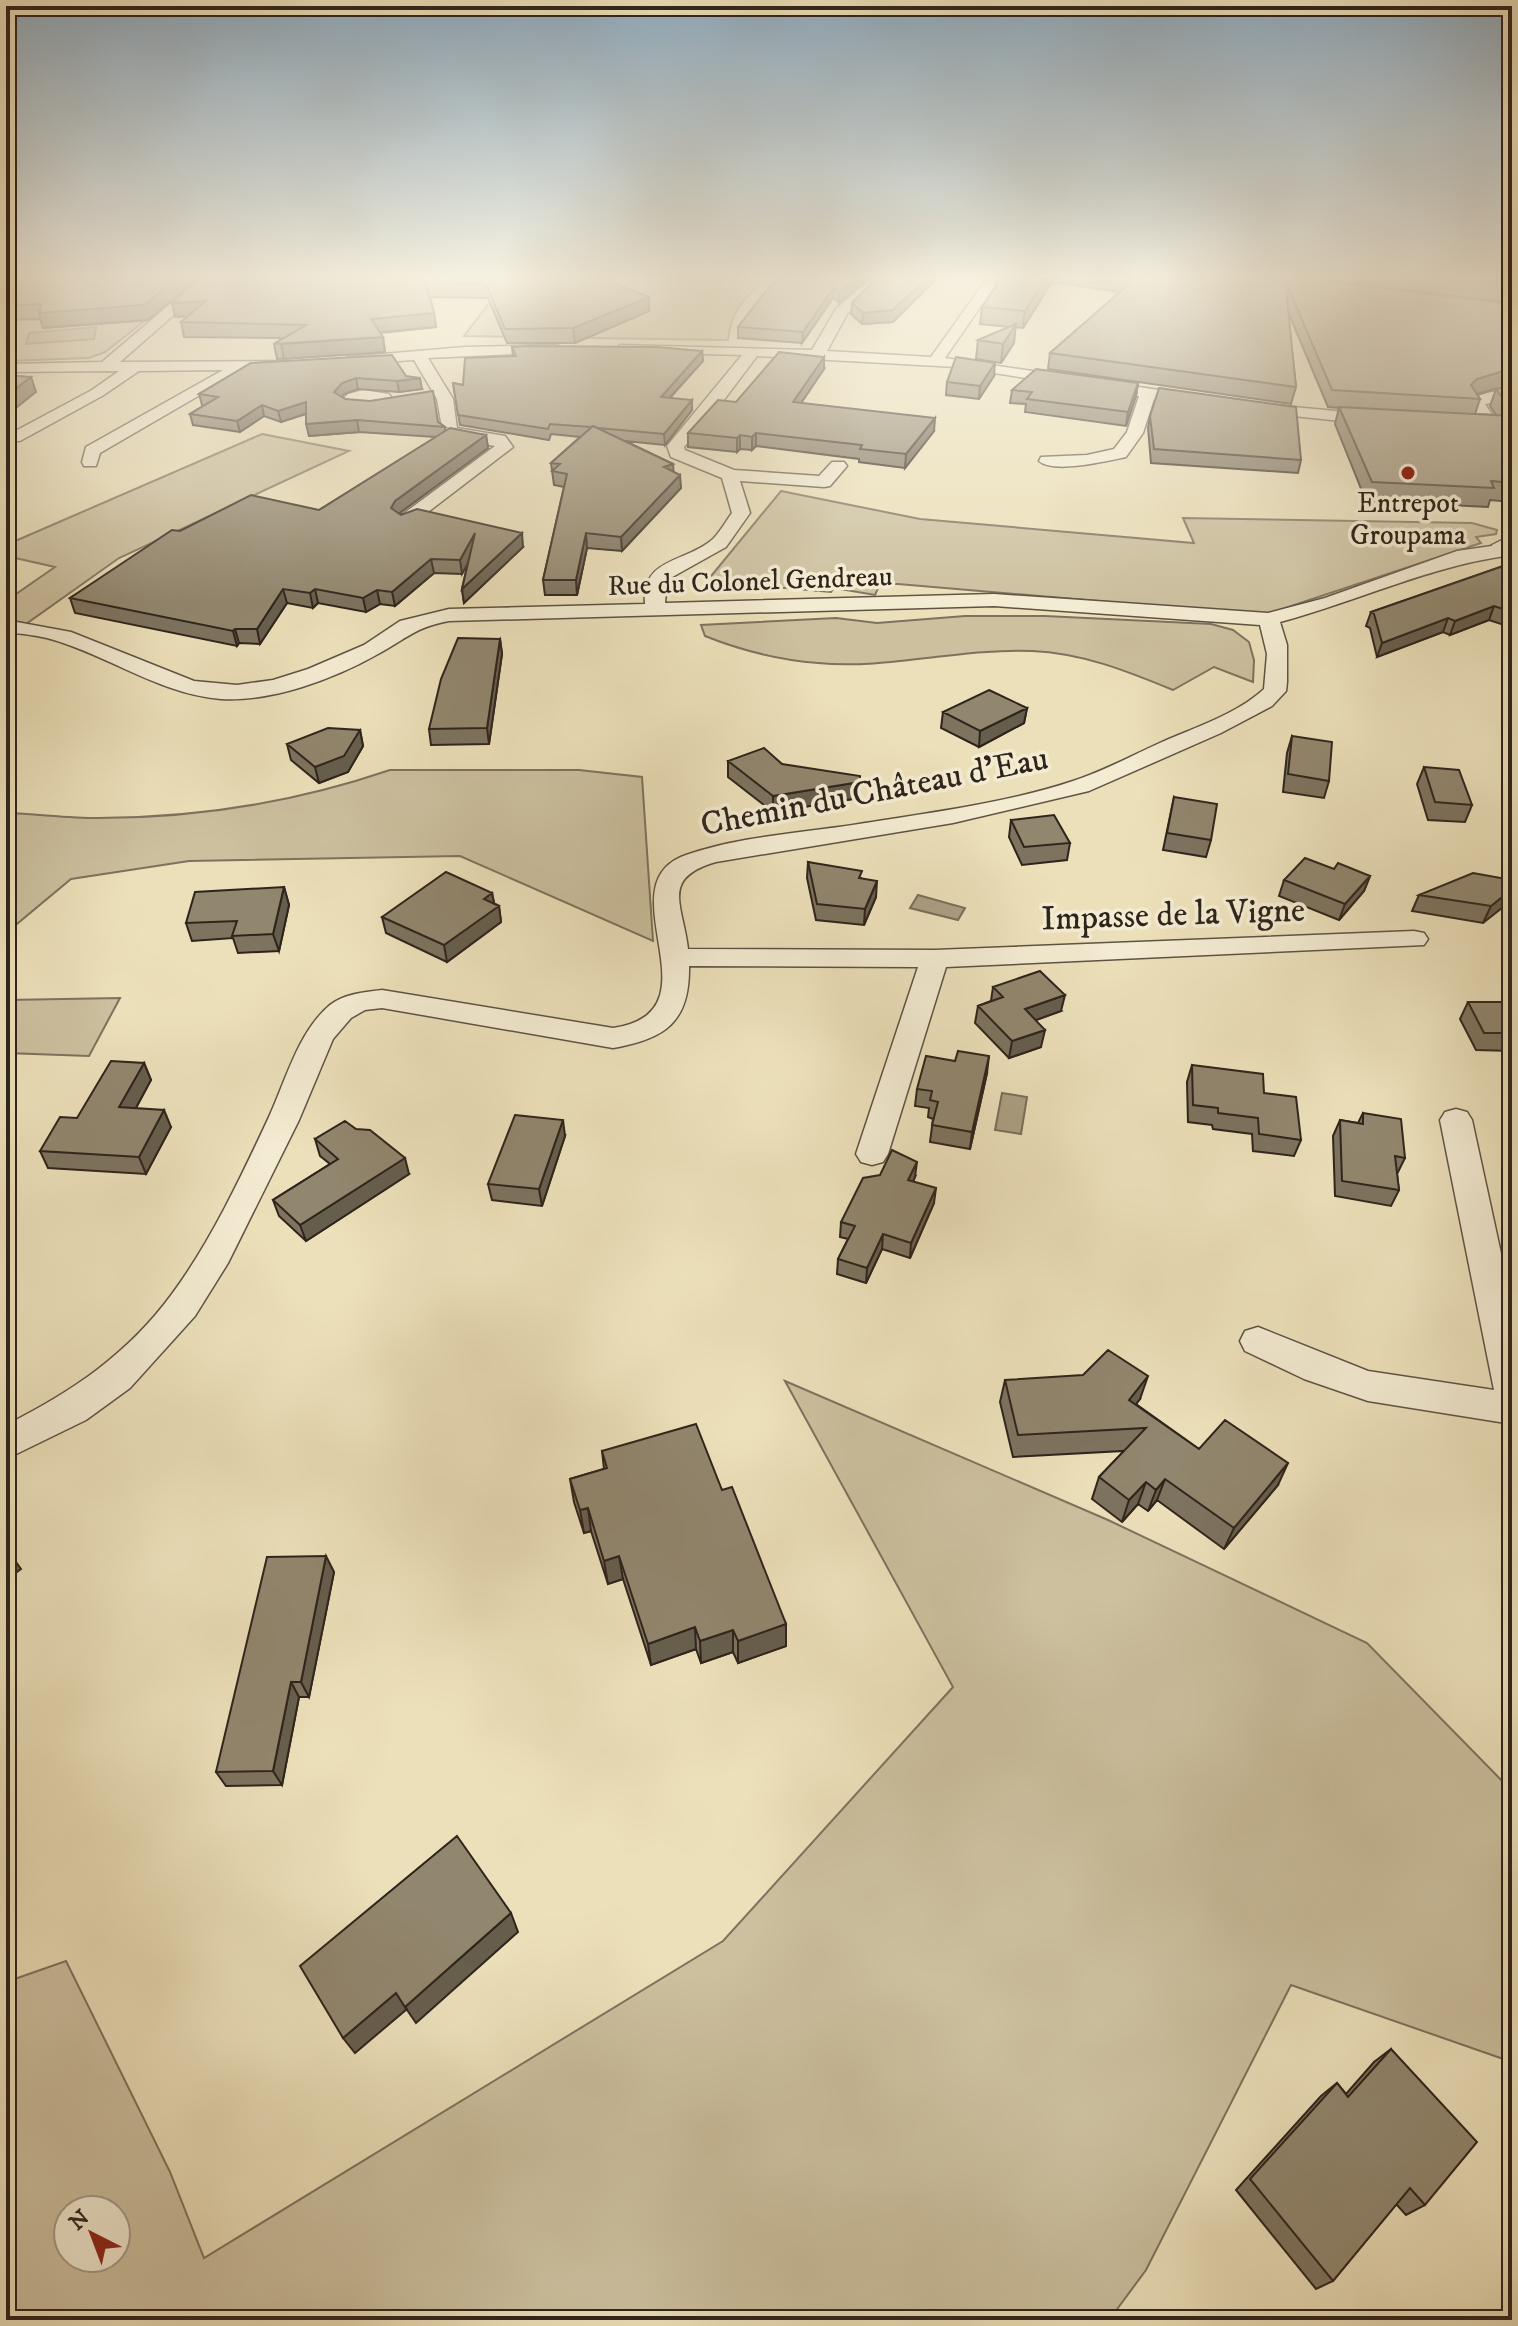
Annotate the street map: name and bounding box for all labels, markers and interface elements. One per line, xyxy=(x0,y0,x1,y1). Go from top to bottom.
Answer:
marker: Entrepot Groupama xyxy=(1399,464,1417,482)
place label: Entrepot Groupama xyxy=(1350,486,1466,553)
street label: Rue du Colonel Gendreau xyxy=(607,559,893,604)
street label: Chemin du Château d'Eau xyxy=(697,738,1052,846)
street label: Impasse de la Vigne xyxy=(1041,889,1306,941)
north arrow xyxy=(52,2194,132,2274)
text: N xyxy=(64,2204,95,2236)

